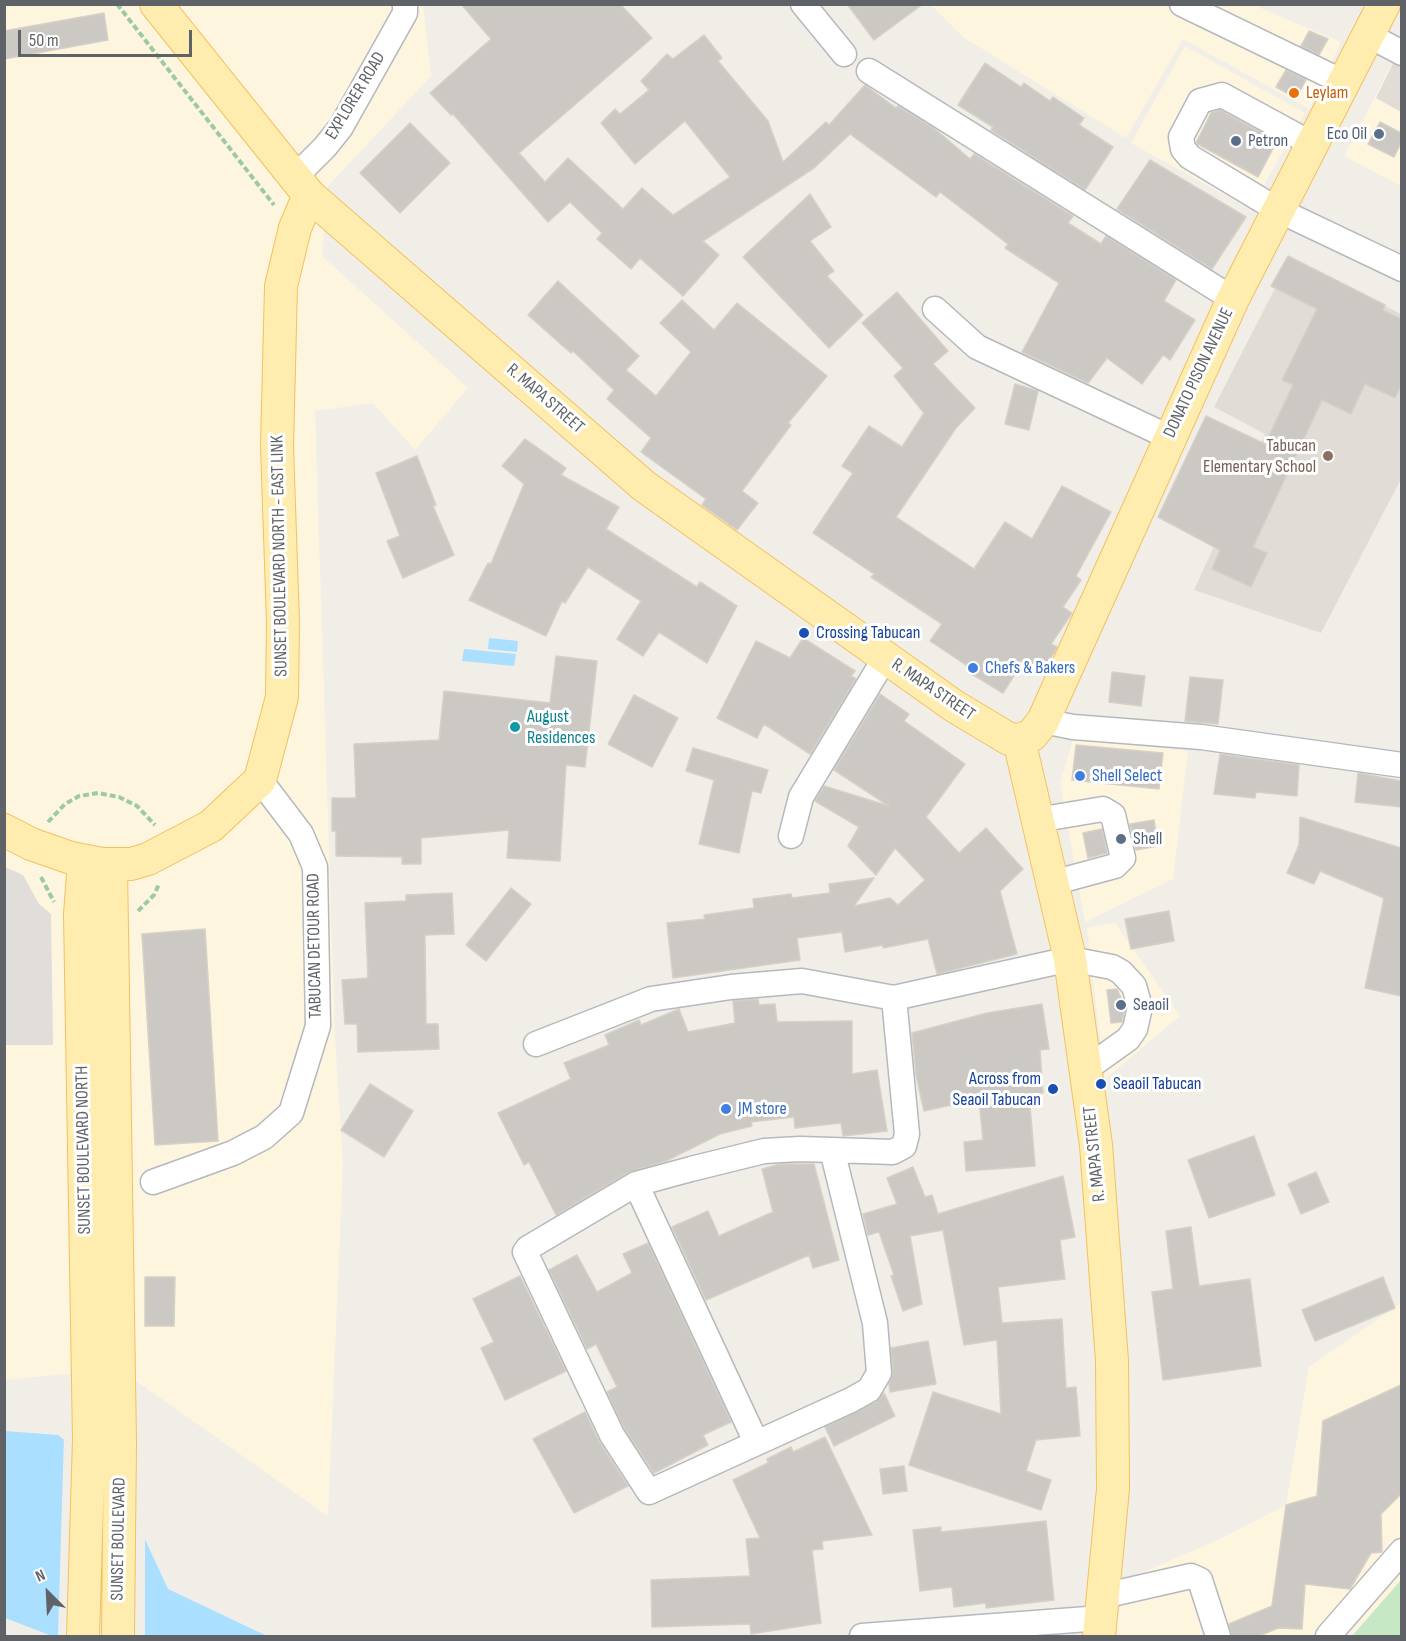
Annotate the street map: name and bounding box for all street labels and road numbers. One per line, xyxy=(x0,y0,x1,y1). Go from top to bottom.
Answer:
street label: EXPLORER ROAD xyxy=(321,48,391,144)
street label: DONATO PISON AVENUE xyxy=(1159,305,1239,441)
street label: R. MAPA STREET xyxy=(502,359,588,439)
street label: SUNSET BOULEVARD NORTH - EAST LINK xyxy=(267,435,293,677)
street label: R. MAPA STREET xyxy=(887,654,979,726)
street label: TABUCAN DETOUR ROAD xyxy=(303,873,327,1019)
street label: SUNSET BOULEVARD NORTH xyxy=(72,1065,96,1235)
street label: R. MAPA STREET xyxy=(1079,1105,1111,1203)
street label: SUNSET BOULEVARD xyxy=(107,1477,131,1601)

